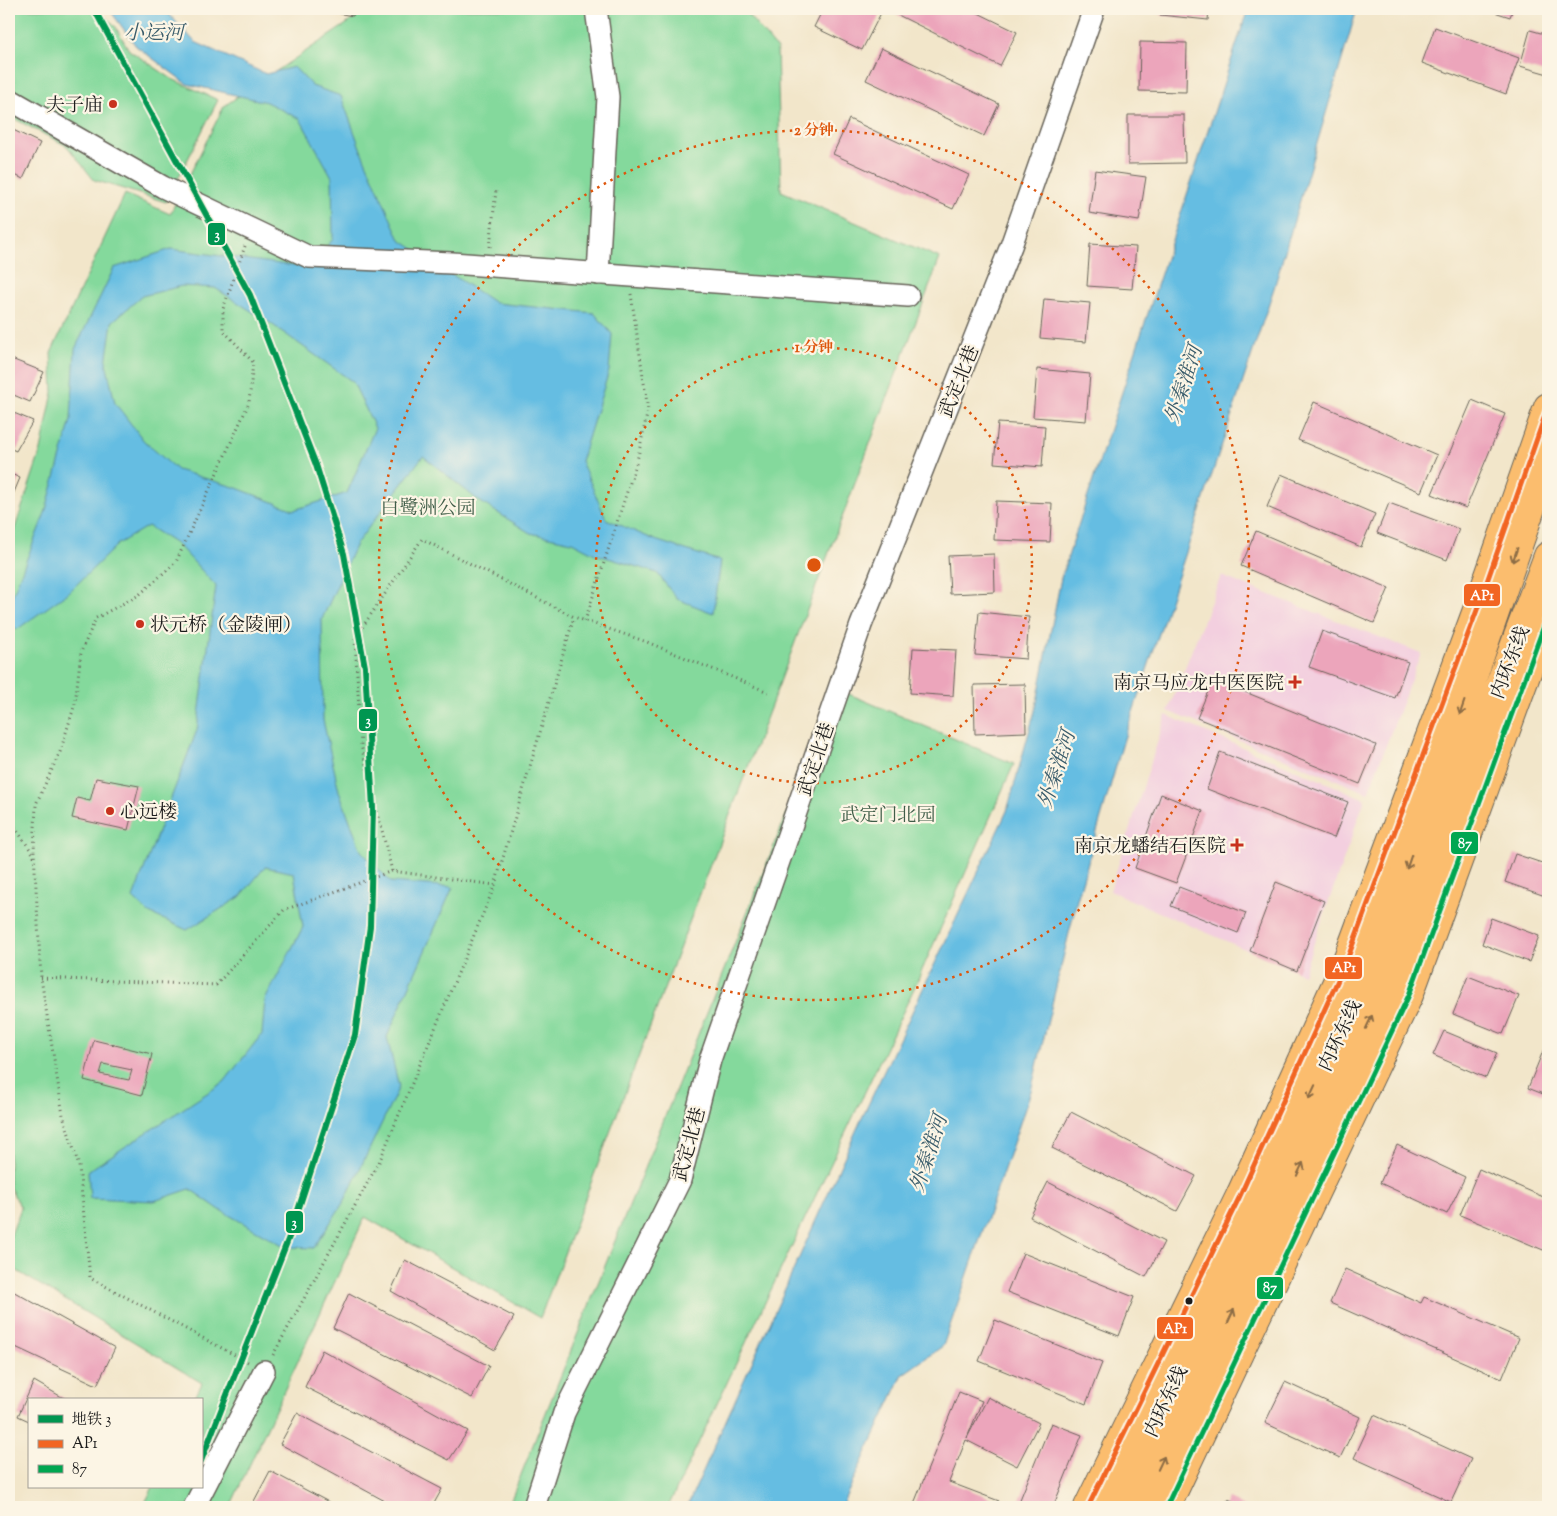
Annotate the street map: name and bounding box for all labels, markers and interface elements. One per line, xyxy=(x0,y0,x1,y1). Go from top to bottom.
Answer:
water label: 小运河 xyxy=(124,20,187,49)
place label: 夫子庙 xyxy=(46,93,103,120)
marker: 夫子庙 xyxy=(107,98,119,110)
text: 2 分钟 xyxy=(794,121,834,142)
line badge: 3 xyxy=(207,222,226,246)
text: 3 xyxy=(214,226,220,246)
text: 1 分钟 xyxy=(795,338,833,359)
water label: 外秦淮河 xyxy=(1159,339,1212,427)
street label: 武定北巷 xyxy=(934,342,987,422)
park label: 白鹭洲公园 xyxy=(380,496,476,523)
one-way arrow xyxy=(1510,546,1519,562)
centre of rings xyxy=(805,556,823,574)
line badge: AP1 xyxy=(1463,583,1501,607)
text: AP1 xyxy=(1470,587,1494,607)
place label: 状元桥（金陵闸） xyxy=(150,613,302,640)
marker: 状元桥（金陵闸） xyxy=(134,618,146,630)
street label: 内环东线 xyxy=(1485,623,1538,703)
place label: 南京马应龙中医医院 xyxy=(1113,671,1284,698)
marker: 南京马应龙中医医院 xyxy=(1288,675,1302,689)
one-way arrow xyxy=(1457,700,1466,715)
line badge: 3 xyxy=(358,708,378,732)
text: 3 xyxy=(365,712,371,732)
street label: 武定北巷 xyxy=(792,719,843,800)
water label: 外秦淮河 xyxy=(1032,724,1085,812)
place label: 心远楼 xyxy=(120,800,177,827)
park label: 武定门北园 xyxy=(840,803,936,830)
marker: 心远楼 xyxy=(104,805,116,817)
line badge: 87 xyxy=(1450,831,1479,855)
place label: 南京龙蟠结石医院 xyxy=(1074,834,1226,861)
text: 87 xyxy=(1458,835,1473,855)
marker: 南京龙蟠结石医院 xyxy=(1230,838,1244,852)
one-way arrow xyxy=(1404,854,1413,869)
line badge: AP1 xyxy=(1324,956,1363,980)
text: AP1 xyxy=(1332,959,1356,979)
street label: 内环东线 xyxy=(1313,996,1370,1076)
one-way arrow xyxy=(1364,1015,1374,1030)
one-way arrow xyxy=(1306,1084,1316,1099)
street label: 武定北巷 xyxy=(668,1104,713,1185)
water label: 外秦淮河 xyxy=(904,1108,957,1196)
one-way arrow xyxy=(1295,1162,1305,1177)
line badge: 3 xyxy=(285,1210,304,1234)
text: 3 xyxy=(291,1214,297,1234)
line badge: 87 xyxy=(1256,1276,1284,1300)
text: 87 xyxy=(1263,1279,1278,1299)
unlabelled marker xyxy=(1184,1296,1194,1306)
one-way arrow xyxy=(1226,1309,1236,1324)
line badge: AP1 xyxy=(1156,1316,1194,1340)
text: AP1 xyxy=(1163,1320,1187,1340)
street label: 内环东线 xyxy=(1139,1362,1196,1442)
legend xyxy=(28,1398,202,1488)
text: 地铁 3 xyxy=(72,1410,111,1431)
text: AP1 xyxy=(72,1434,98,1455)
one-way arrow xyxy=(1157,1456,1166,1471)
text: 87 xyxy=(72,1460,88,1481)

